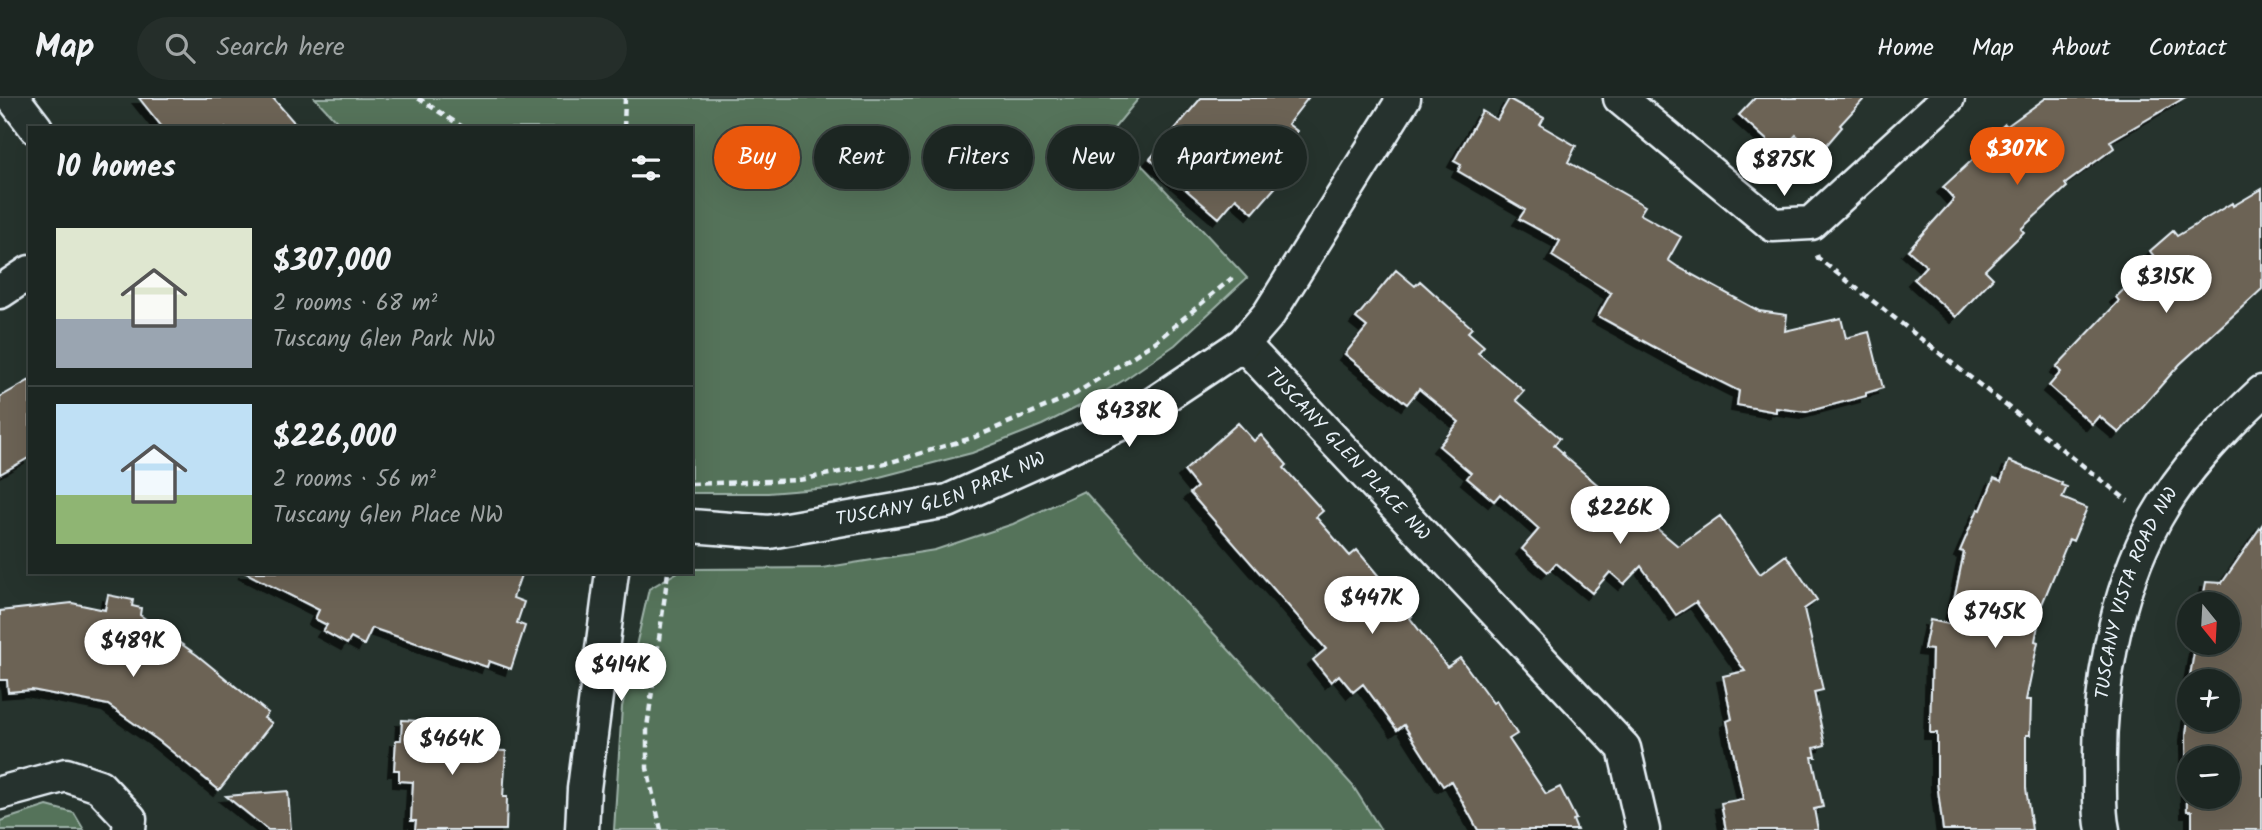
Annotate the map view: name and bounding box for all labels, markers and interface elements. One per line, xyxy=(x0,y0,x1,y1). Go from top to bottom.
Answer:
search box xyxy=(137,17,627,80)
text: Map xyxy=(35,22,95,75)
text: Search here xyxy=(217,27,345,69)
icon: search xyxy=(161,29,199,67)
text: Home xyxy=(1877,29,1934,68)
text: Map xyxy=(1972,29,2014,68)
text: About xyxy=(2052,29,2110,68)
text: Contact xyxy=(2148,29,2227,68)
chip: Buy xyxy=(714,126,800,189)
chip: Rent xyxy=(814,126,909,189)
chip: Filters xyxy=(923,126,1033,189)
chip: New xyxy=(1047,126,1139,189)
chip: Apartment xyxy=(1153,126,1307,189)
pin: $307K xyxy=(1968,127,2066,187)
text: $307K xyxy=(1986,132,2048,168)
pin: $875K xyxy=(1735,139,1833,198)
text: $875K xyxy=(1752,143,1816,179)
text: 10 homes xyxy=(56,144,176,192)
icon: filters xyxy=(627,149,665,187)
text: $307,000 xyxy=(273,238,391,286)
icon: home xyxy=(112,256,196,340)
pin: $315K xyxy=(2117,256,2215,315)
text: $315K xyxy=(2137,260,2195,296)
text: 2 rooms · 68 m² xyxy=(273,286,437,322)
text: Tuscany Glen Park NW xyxy=(273,322,495,358)
street label: TUSCANY GLEN PLACE NW xyxy=(1258,361,1437,548)
pin: $438K xyxy=(1080,390,1178,449)
text: $438K xyxy=(1096,394,1162,430)
text: $226,000 xyxy=(273,414,396,462)
icon: home xyxy=(112,432,196,516)
street label: TUSCANY GLEN PARK NW xyxy=(834,444,1051,535)
text: 2 rooms · 56 m² xyxy=(273,462,436,498)
street label: TUSCANY VISTA ROAD NW xyxy=(2088,481,2186,701)
pin: $226K xyxy=(1571,486,1669,546)
text: $226K xyxy=(1587,491,1653,527)
text: Tuscany Glen Place NW xyxy=(273,498,503,534)
pin: $447K xyxy=(1323,576,1421,636)
text: $447K xyxy=(1340,581,1404,617)
pin: $745K xyxy=(1946,590,2044,650)
north arrow xyxy=(2177,592,2240,654)
map controls xyxy=(2177,592,2240,809)
text: $745K xyxy=(1964,595,2026,631)
pin: $489K xyxy=(84,620,182,679)
text: $489K xyxy=(100,624,166,660)
pin: $414K xyxy=(572,644,670,703)
text: $414K xyxy=(591,648,651,684)
button: + xyxy=(2177,669,2240,732)
pin: $464K xyxy=(403,718,501,777)
text: $464K xyxy=(420,722,485,758)
button: − xyxy=(2177,746,2240,809)

